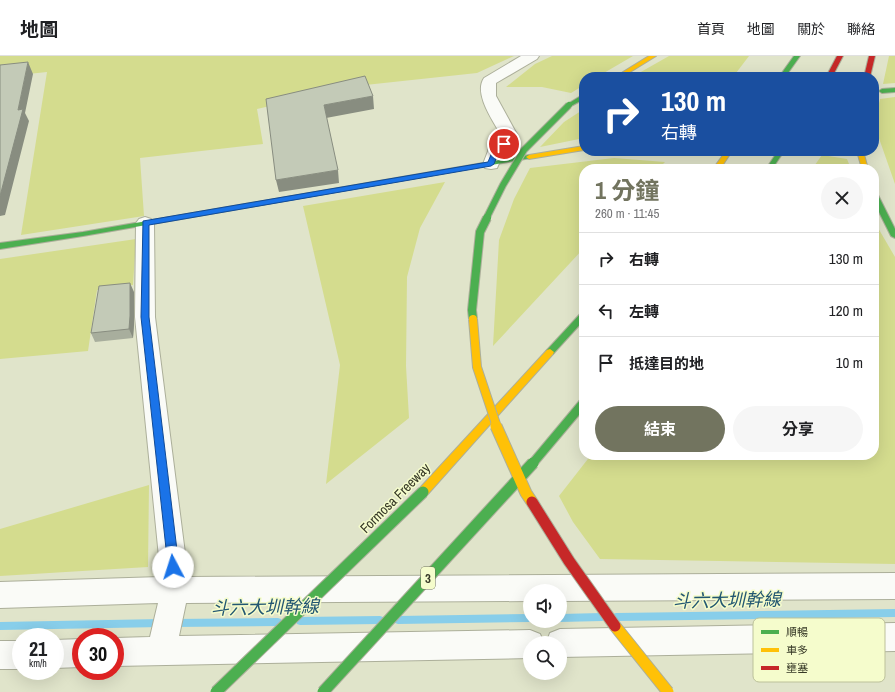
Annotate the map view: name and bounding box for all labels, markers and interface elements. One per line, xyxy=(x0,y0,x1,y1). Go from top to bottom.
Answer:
text: 地圖 xyxy=(20,16,58,42)
text: 首頁 xyxy=(697,20,725,38)
text: 地圖 xyxy=(747,20,775,38)
text: 關於 xyxy=(797,20,825,38)
text: 聯絡 xyxy=(847,20,875,38)
text: 130 m xyxy=(661,82,726,120)
icon: right xyxy=(595,88,647,140)
text: 右轉 xyxy=(661,120,697,145)
pin xyxy=(487,127,521,161)
icon: arrive xyxy=(493,133,515,155)
text: 1 分鐘 xyxy=(595,174,659,206)
button: close xyxy=(821,177,863,219)
text: 260 m · 11:45 xyxy=(595,205,659,222)
icon: right xyxy=(595,248,617,270)
text: 130 m xyxy=(829,248,863,269)
text: 右轉 xyxy=(629,249,659,270)
icon: left xyxy=(595,300,617,322)
text: 120 m xyxy=(829,300,863,321)
text: 左轉 xyxy=(629,301,659,322)
icon: arrive xyxy=(595,352,617,374)
text: 10 m xyxy=(836,352,863,373)
text: 抵達目的地 xyxy=(629,353,704,374)
button: 結束 xyxy=(595,406,725,452)
button: 分享 xyxy=(733,406,863,452)
street label: Formosa Freeway xyxy=(356,459,434,537)
position arrow xyxy=(152,546,194,588)
road number: 3 xyxy=(421,567,435,589)
map controls xyxy=(523,584,567,680)
button: sound xyxy=(523,584,567,628)
water label: 斗六大圳幹線 xyxy=(673,587,783,613)
water label: 斗六大圳幹線 xyxy=(211,594,321,620)
legend xyxy=(753,618,885,682)
text: 順暢 xyxy=(786,625,808,639)
speed limit sign: 30 xyxy=(72,628,124,680)
text: 21 xyxy=(29,635,47,662)
button: search xyxy=(523,636,567,680)
text: 車多 xyxy=(786,643,808,657)
text: km/h xyxy=(29,657,47,670)
text: 壅塞 xyxy=(786,661,808,675)

